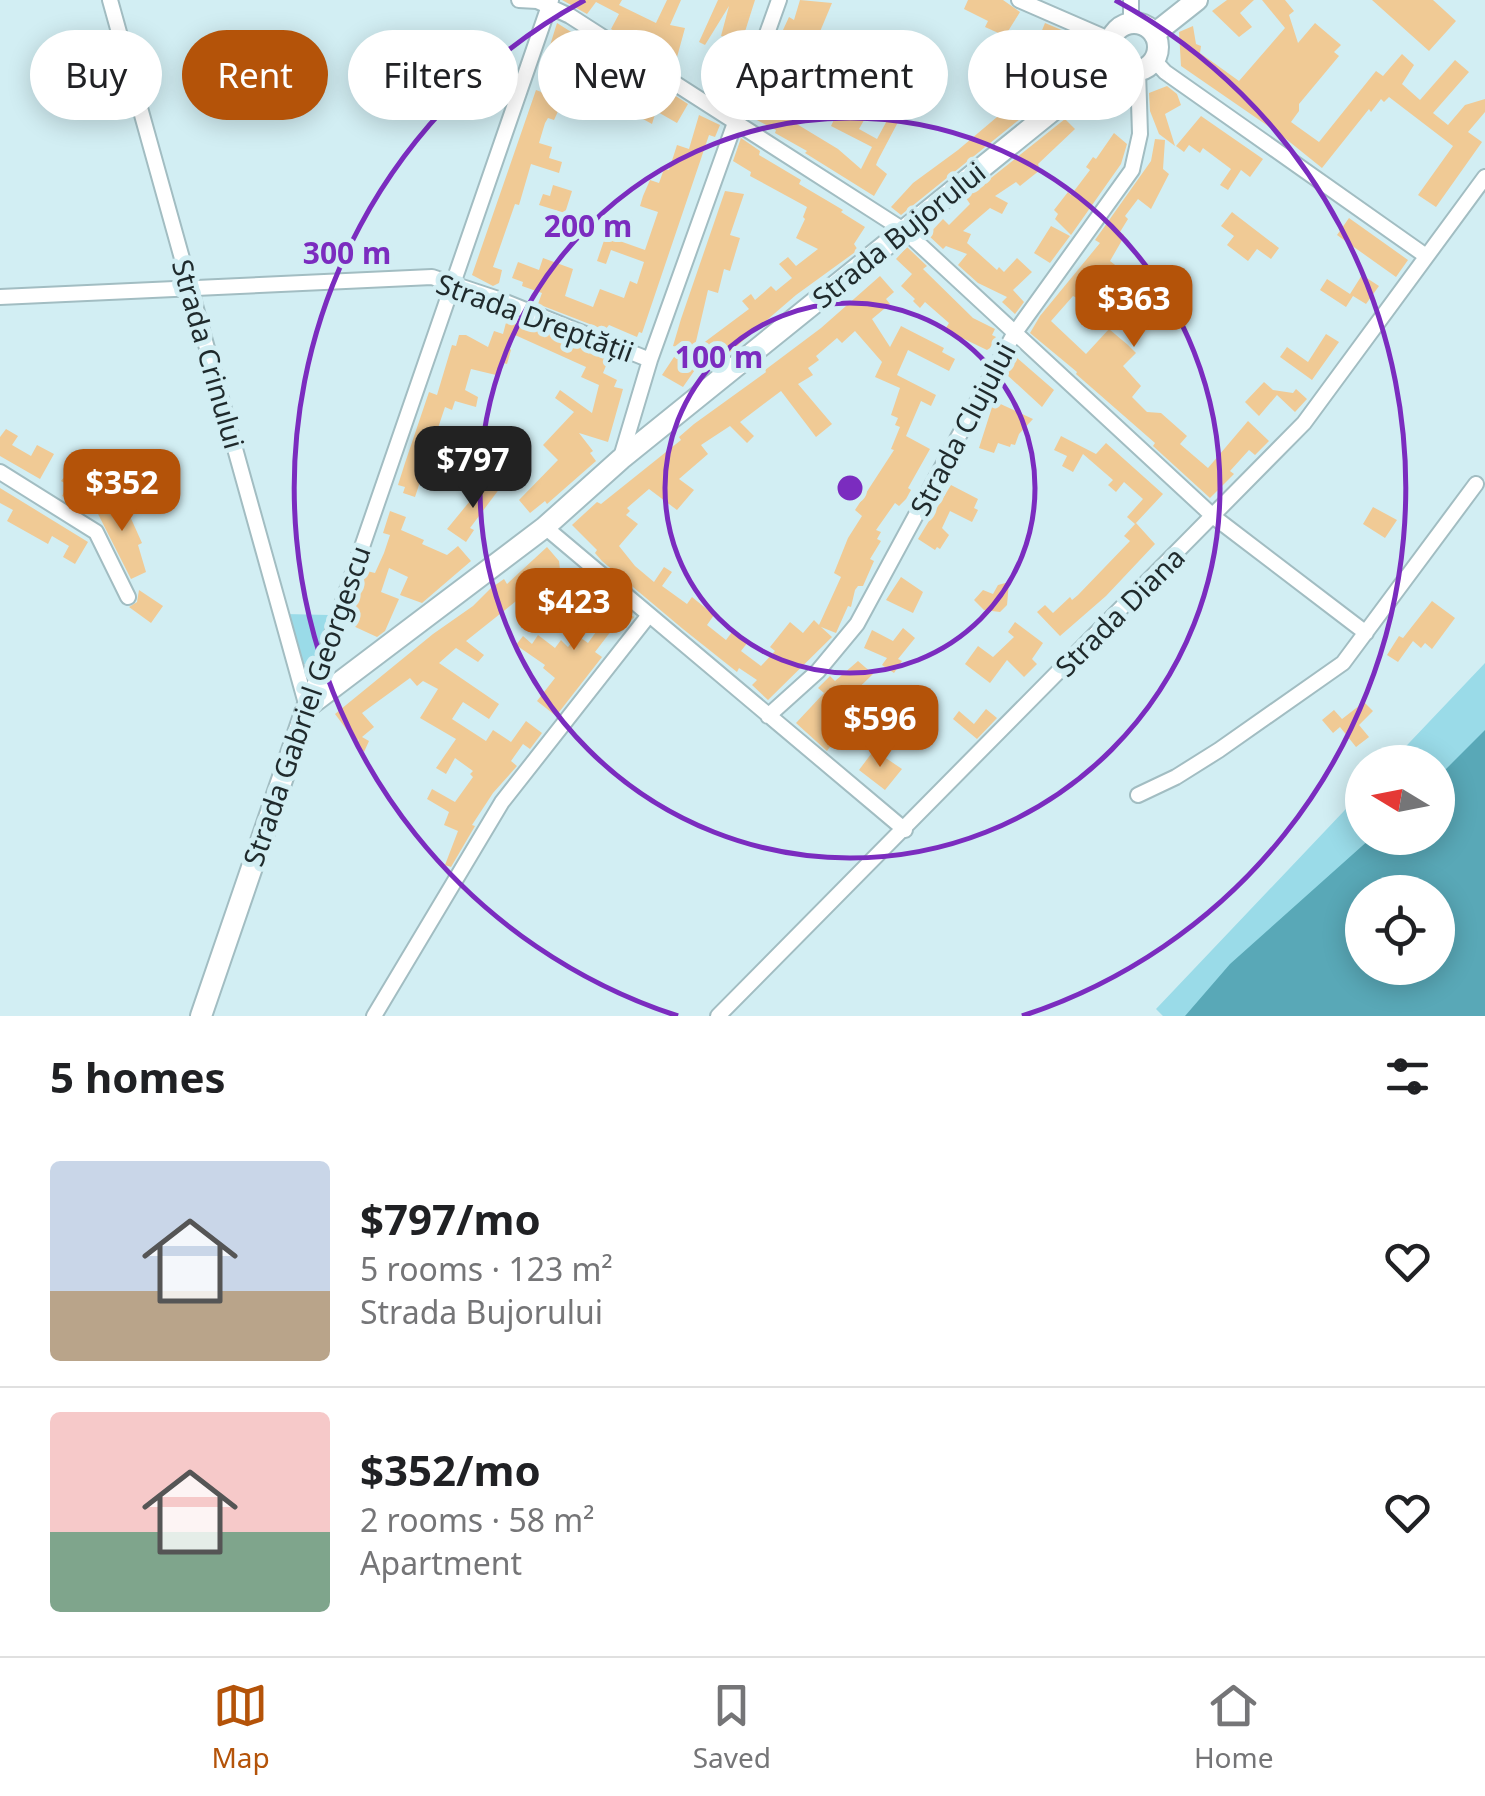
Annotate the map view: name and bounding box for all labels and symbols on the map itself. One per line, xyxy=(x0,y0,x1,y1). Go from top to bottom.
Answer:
street label: Strada Bujorului xyxy=(804,153,993,316)
text: 200 m xyxy=(544,205,632,246)
text: 300 m xyxy=(303,232,391,273)
street label: Strada Crinului xyxy=(164,255,254,453)
street label: Strada Dreptății xyxy=(431,264,639,370)
pin: $363 xyxy=(1075,265,1193,350)
street label: Strada Clujului xyxy=(901,335,1024,522)
text: 100 m xyxy=(675,336,763,377)
pin: $797 xyxy=(414,426,532,511)
pin: $352 xyxy=(63,449,181,534)
centre of rings xyxy=(832,470,868,506)
street label: Strada Diana xyxy=(1046,538,1192,684)
street label: Strada Gabriel Georgescu xyxy=(233,540,379,871)
pin: $423 xyxy=(515,568,633,653)
pin: $596 xyxy=(821,685,939,770)
north arrow xyxy=(1345,745,1455,855)

